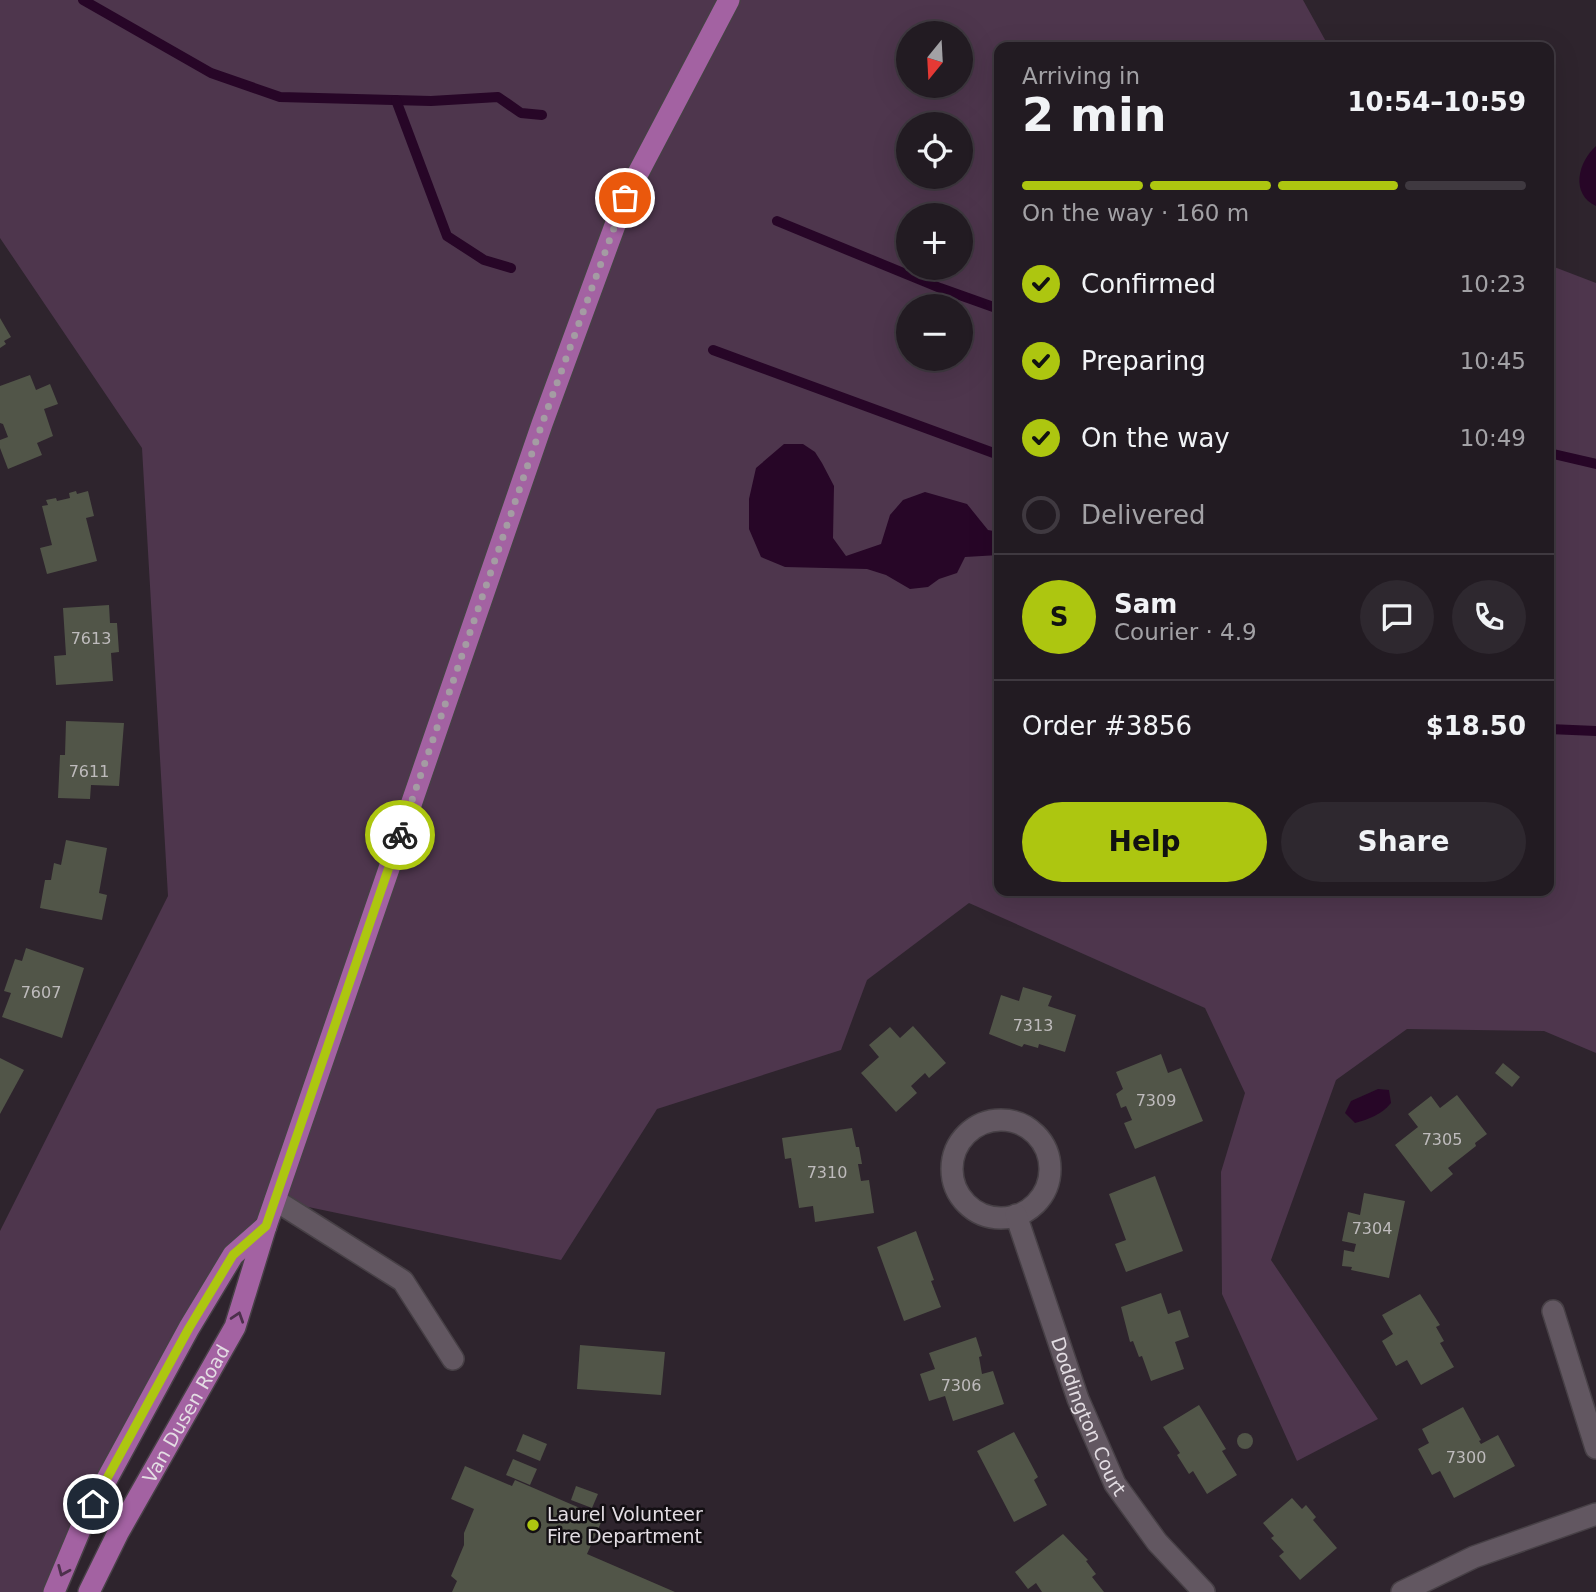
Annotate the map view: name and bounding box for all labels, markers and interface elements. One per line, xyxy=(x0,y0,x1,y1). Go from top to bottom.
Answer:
north arrow xyxy=(896,21,973,98)
map controls xyxy=(896,21,973,371)
text: Arriving in xyxy=(1022,63,1140,89)
text: 10:54–10:59 xyxy=(1347,87,1526,117)
text: 2 min xyxy=(1022,88,1166,142)
button: locate xyxy=(896,112,973,189)
pin xyxy=(595,168,655,228)
icon: bag xyxy=(606,179,644,217)
text: On the way · 160 m xyxy=(1022,200,1249,226)
button: + xyxy=(896,203,973,280)
icon: check xyxy=(1022,265,1060,303)
text: Confirmed xyxy=(1081,269,1216,299)
text: 10:23 xyxy=(1460,271,1526,297)
button: − xyxy=(896,294,973,371)
icon: check xyxy=(1022,342,1060,380)
text: Preparing xyxy=(1081,346,1206,376)
text: 10:45 xyxy=(1460,348,1526,374)
icon: check xyxy=(1022,419,1060,457)
text: On the way xyxy=(1081,423,1230,453)
text: 10:49 xyxy=(1460,425,1526,451)
text: Delivered xyxy=(1081,500,1205,530)
button: chat xyxy=(1360,580,1434,654)
button: phone xyxy=(1452,580,1526,654)
text: Sam xyxy=(1114,589,1177,619)
text: S xyxy=(1050,602,1068,632)
text: Courier · 4.9 xyxy=(1114,619,1257,645)
house number: 7613 xyxy=(71,629,111,648)
text: Order #3856 xyxy=(1022,711,1192,741)
text: $18.50 xyxy=(1426,711,1526,741)
house number: 7611 xyxy=(69,762,109,781)
courier xyxy=(365,800,435,870)
button: Help xyxy=(1022,802,1267,882)
button: Share xyxy=(1281,802,1526,882)
icon: bike xyxy=(381,816,419,854)
house number: 7607 xyxy=(21,983,61,1002)
house number: 7313 xyxy=(1013,1016,1053,1035)
house number: 7309 xyxy=(1136,1091,1176,1110)
house number: 7305 xyxy=(1422,1130,1462,1149)
house number: 7310 xyxy=(807,1163,847,1182)
house number: 7304 xyxy=(1352,1219,1392,1238)
one-way arrow xyxy=(230,1311,244,1324)
street label: Doddington Court xyxy=(1047,1334,1131,1500)
street label: Van Dusen Road xyxy=(138,1341,234,1487)
house number: 7306 xyxy=(941,1376,981,1395)
house number: 7300 xyxy=(1446,1448,1486,1467)
pin xyxy=(63,1474,123,1534)
icon: home xyxy=(74,1485,112,1523)
place label: Laurel Volunteer Fire Department xyxy=(547,1503,703,1547)
marker: Laurel Volunteer Fire Department xyxy=(525,1517,541,1533)
one-way arrow xyxy=(57,1563,71,1576)

